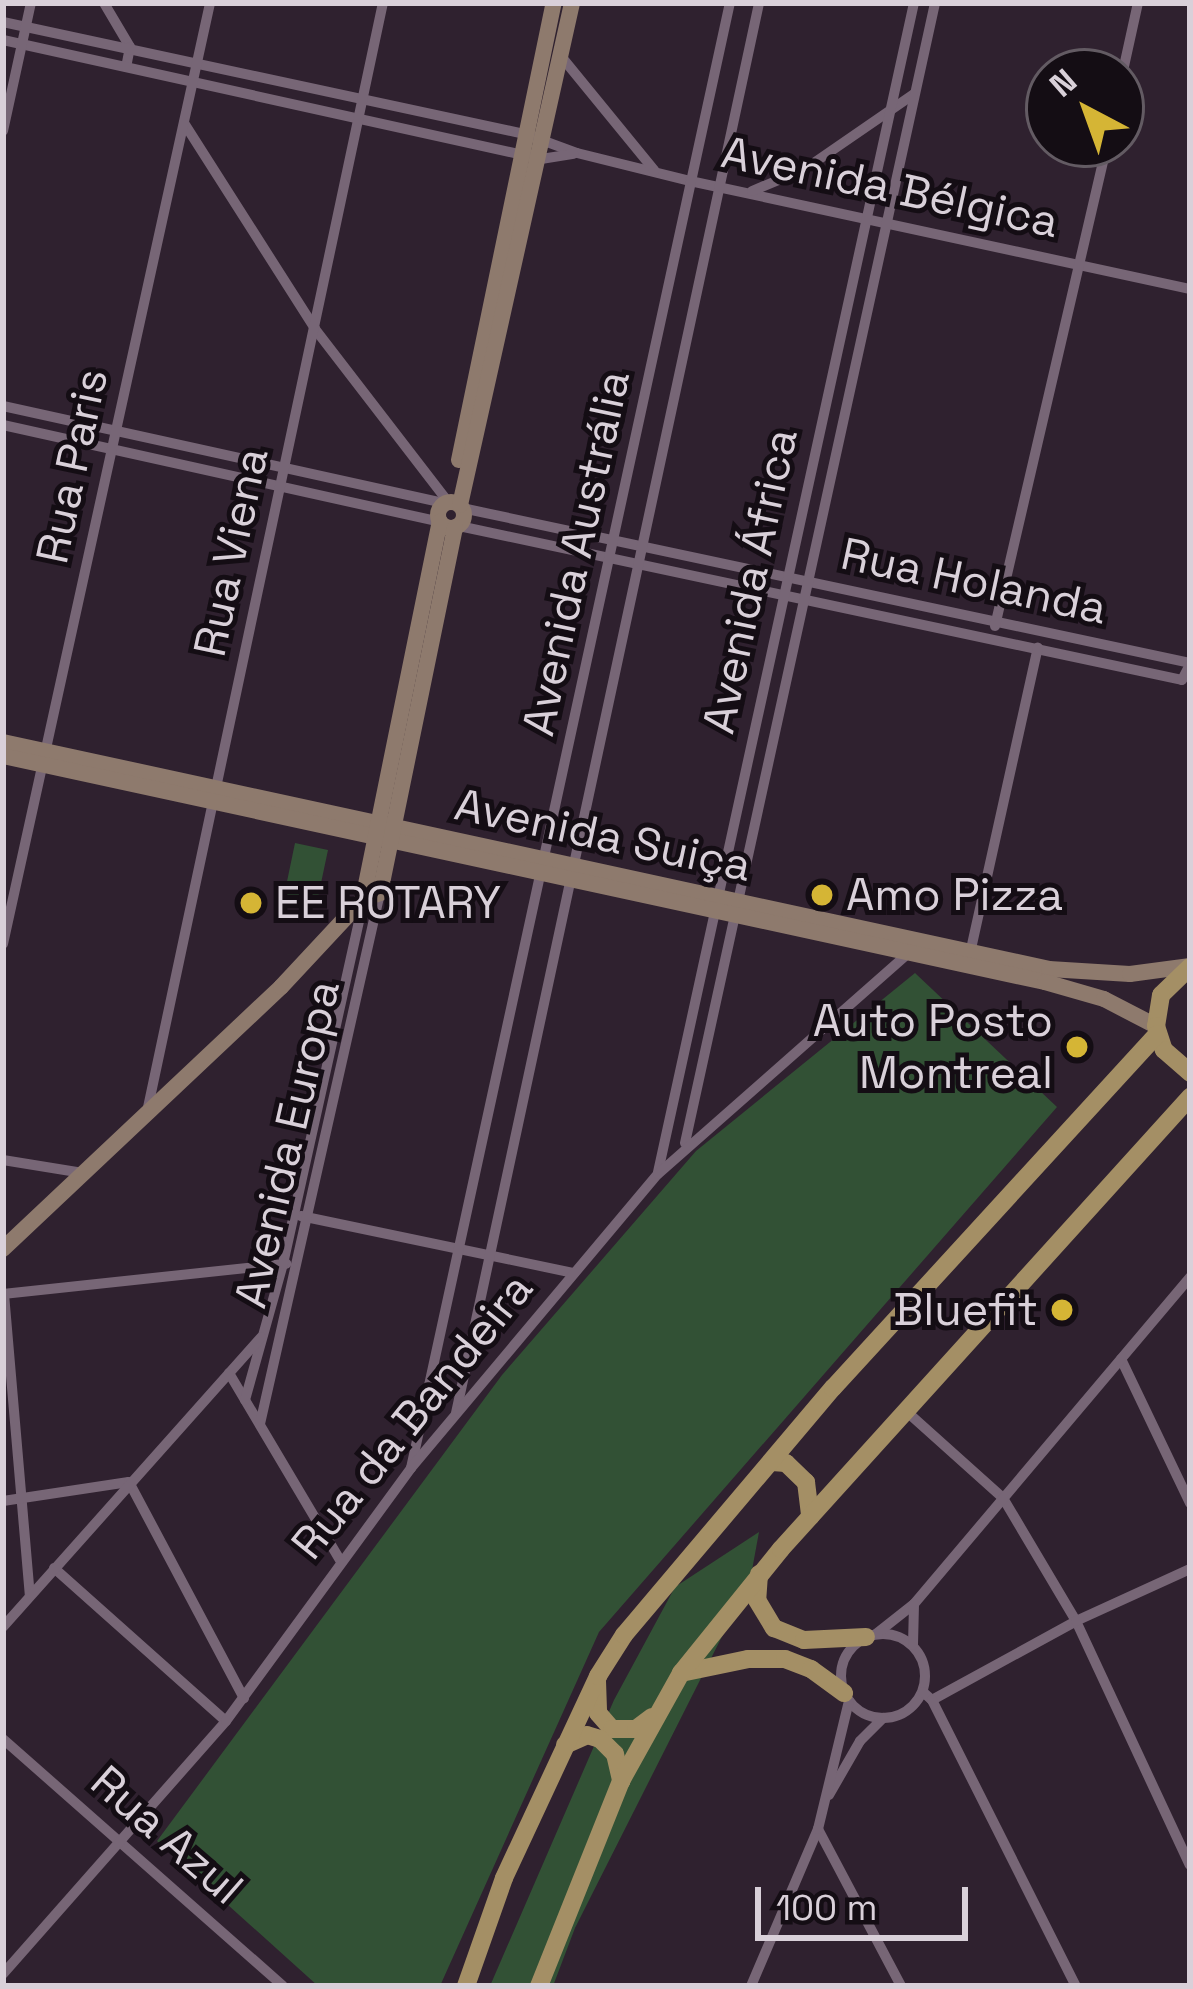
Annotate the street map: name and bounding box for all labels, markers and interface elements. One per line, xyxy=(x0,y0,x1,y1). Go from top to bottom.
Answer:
north arrow xyxy=(1025,48,1145,168)
text: N xyxy=(1041,60,1085,106)
street label: Avenida Bélgica xyxy=(717,125,1063,249)
street label: Rua Paris xyxy=(25,364,119,568)
street label: Avenida Austrália xyxy=(511,365,641,741)
street label: Avenida África xyxy=(691,423,809,739)
street label: Rua Viena xyxy=(183,443,279,661)
street label: Rua Holanda xyxy=(836,527,1112,635)
street label: Avenida Suiça xyxy=(450,777,756,893)
place label: Amo Pizza xyxy=(846,868,1063,922)
place label: EE ROTARY xyxy=(275,876,501,930)
marker: Amo Pizza xyxy=(809,882,835,908)
marker: EE ROTARY xyxy=(238,890,264,916)
street label: Avenida Europa xyxy=(223,975,351,1313)
place label: Auto Posto Montreal xyxy=(813,994,1053,1100)
marker: Auto Posto Montreal xyxy=(1064,1034,1090,1060)
street label: Rua da Bandeira xyxy=(280,1262,544,1570)
place label: Bluefit xyxy=(893,1283,1038,1337)
marker: Bluefit xyxy=(1049,1297,1075,1323)
street label: Rua Azul xyxy=(80,1754,254,1916)
scale bar xyxy=(761,1863,974,1937)
text: 100 m xyxy=(776,1885,877,1931)

